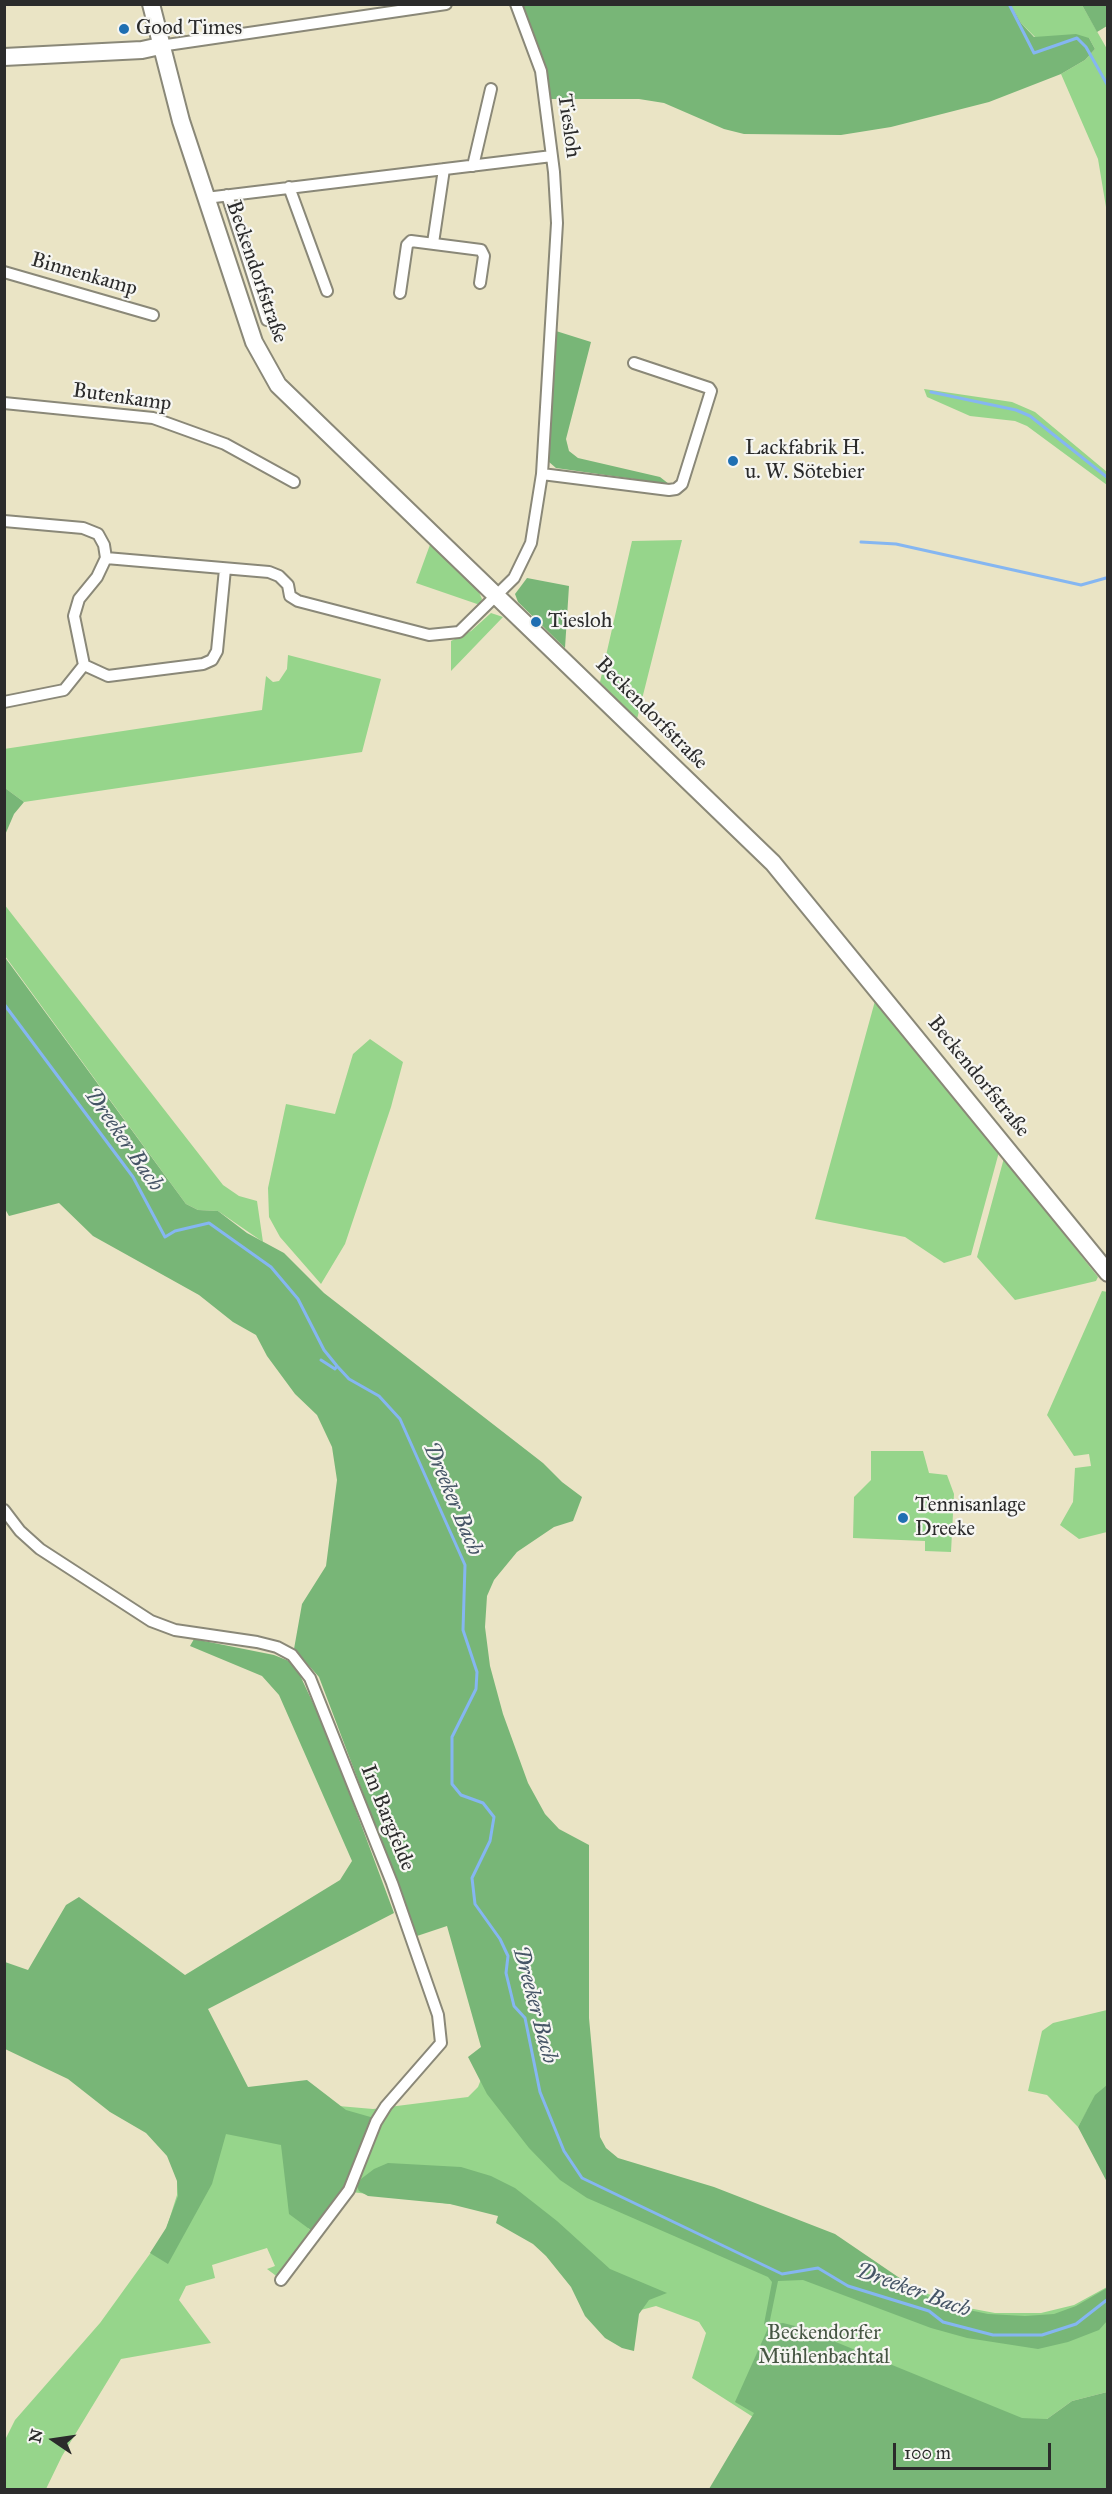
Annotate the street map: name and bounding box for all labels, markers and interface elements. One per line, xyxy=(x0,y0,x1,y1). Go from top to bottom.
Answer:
place label: Good Times xyxy=(136,16,242,42)
marker: Good Times xyxy=(117,22,131,36)
street label: Tiesloh xyxy=(551,92,585,160)
street label: Beckendorfstraße xyxy=(220,198,292,346)
street label: Binnenkamp xyxy=(28,248,140,302)
street label: Butenkamp xyxy=(71,379,173,417)
place label: Lackfabrik H. u. W. Sötebier xyxy=(745,436,865,486)
marker: Lackfabrik H. u. W. Sötebier xyxy=(726,454,740,468)
place label: Tiesloh xyxy=(548,609,612,635)
marker: Tiesloh xyxy=(529,615,543,629)
street label: Beckendorfstraße xyxy=(589,652,713,776)
street label: Beckendorfstraße xyxy=(921,1011,1035,1143)
water label: Dreeker Bach xyxy=(78,1083,168,1197)
water label: Dreeker Bach xyxy=(416,1438,488,1560)
place label: Tennisanlage Dreeke xyxy=(915,1493,1026,1543)
marker: Tennisanlage Dreeke xyxy=(896,1511,910,1525)
street label: Im Bargfelde xyxy=(354,1761,420,1875)
water label: Dreeker Bach xyxy=(506,1943,562,2067)
water label: Dreeker Bach xyxy=(852,2258,974,2324)
park label: Beckendorfer Mühlenbachtal xyxy=(758,2321,890,2371)
north arrow xyxy=(24,2410,84,2470)
text: N xyxy=(25,2427,47,2445)
scale bar xyxy=(896,2431,1054,2469)
text: 100 m xyxy=(904,2442,951,2464)

